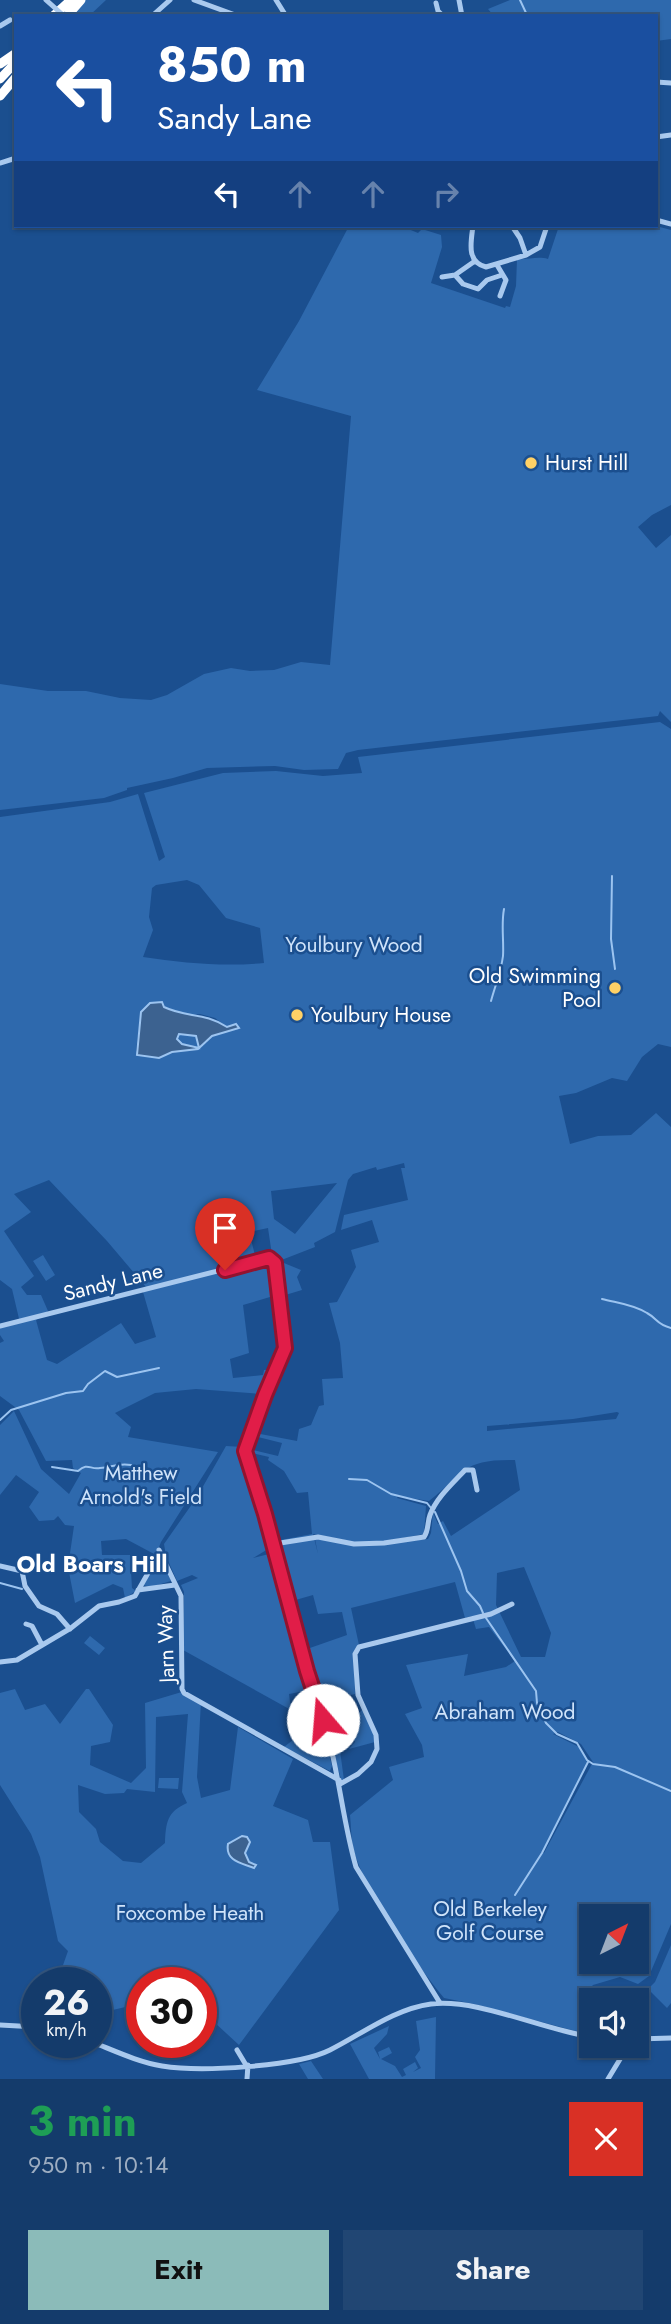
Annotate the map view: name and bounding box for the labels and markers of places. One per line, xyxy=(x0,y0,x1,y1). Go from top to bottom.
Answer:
place label: Hurst Hill xyxy=(545,448,628,478)
marker: Hurst Hill xyxy=(523,455,539,471)
place label: Old Swimming Pool xyxy=(469,961,601,1015)
marker: Old Swimming Pool xyxy=(607,980,623,996)
place label: Youlbury House xyxy=(311,1000,451,1030)
marker: Youlbury House xyxy=(289,1007,305,1023)
pin xyxy=(195,1198,255,1270)

